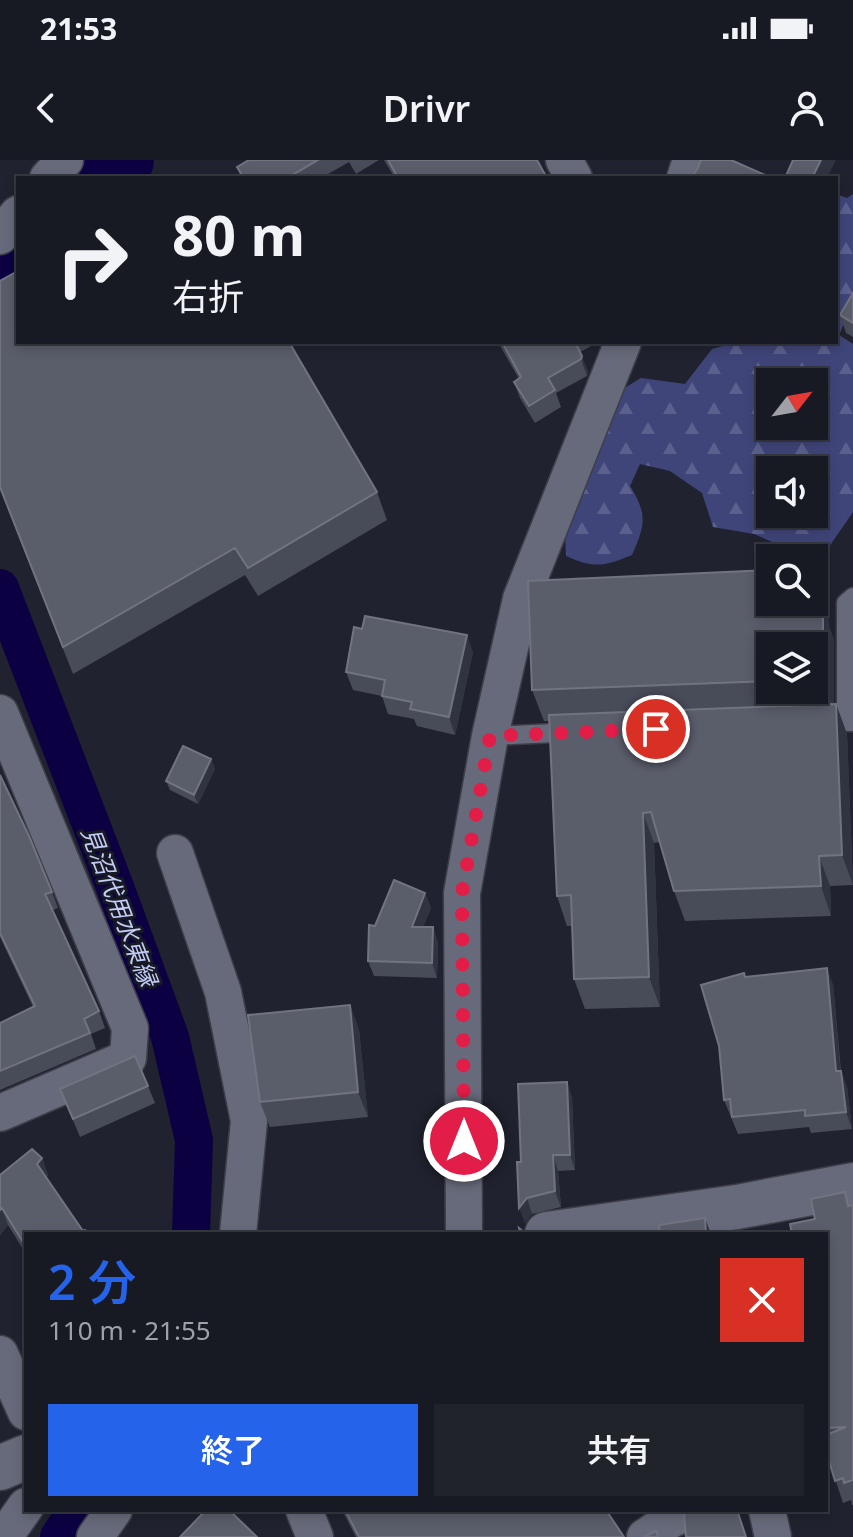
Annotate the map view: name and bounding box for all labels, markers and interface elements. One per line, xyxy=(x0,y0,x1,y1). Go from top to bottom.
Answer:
text: 21:53 xyxy=(40,8,117,49)
text: Drivr xyxy=(383,84,470,133)
icon: back xyxy=(24,86,68,130)
icon: person xyxy=(785,86,829,130)
text: 80 m xyxy=(172,196,305,272)
icon: right xyxy=(40,208,144,312)
text: 右折 xyxy=(172,272,244,321)
north arrow xyxy=(756,368,828,440)
map controls xyxy=(756,368,828,704)
button: sound xyxy=(756,456,828,528)
button: search xyxy=(756,544,828,616)
button: layers xyxy=(756,632,828,704)
pin xyxy=(622,695,690,763)
icon: arrive xyxy=(634,707,678,751)
water label: 見沼代用水東縁 xyxy=(74,822,167,993)
position arrow xyxy=(422,1099,506,1183)
text: 2 分 xyxy=(48,1249,136,1314)
button: close xyxy=(720,1258,804,1342)
text: 110 m · 21:55 xyxy=(48,1312,211,1348)
button: 終了 xyxy=(48,1404,418,1496)
button: 共有 xyxy=(434,1404,804,1496)

